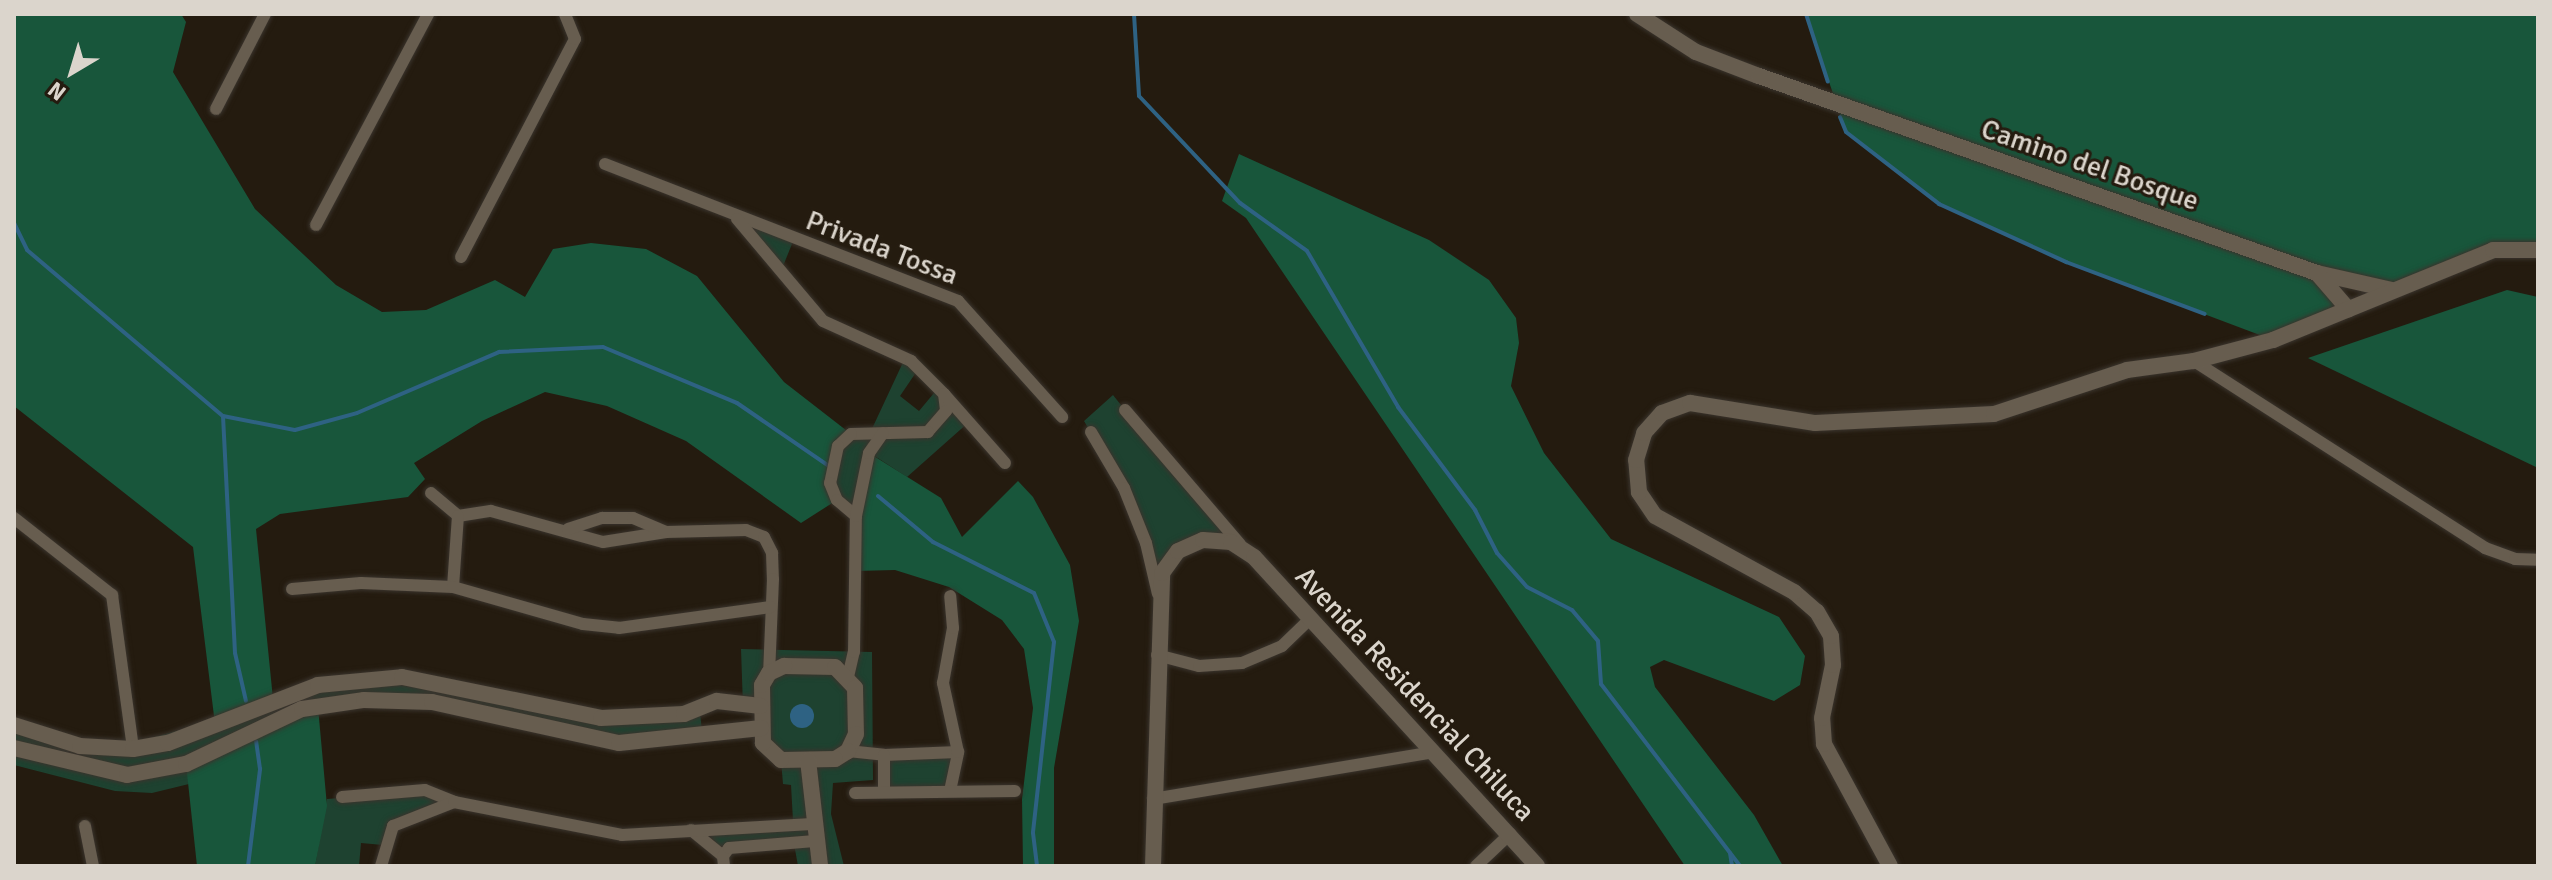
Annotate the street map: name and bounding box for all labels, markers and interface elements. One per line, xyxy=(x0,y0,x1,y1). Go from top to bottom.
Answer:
north arrow xyxy=(32,32,112,112)
text: N xyxy=(43,76,71,107)
street label: Camino del Bosque xyxy=(1977,112,2203,218)
street label: Privada Tossa xyxy=(801,204,963,292)
street label: Avenida Residencial Chiluca xyxy=(1288,560,1542,828)

